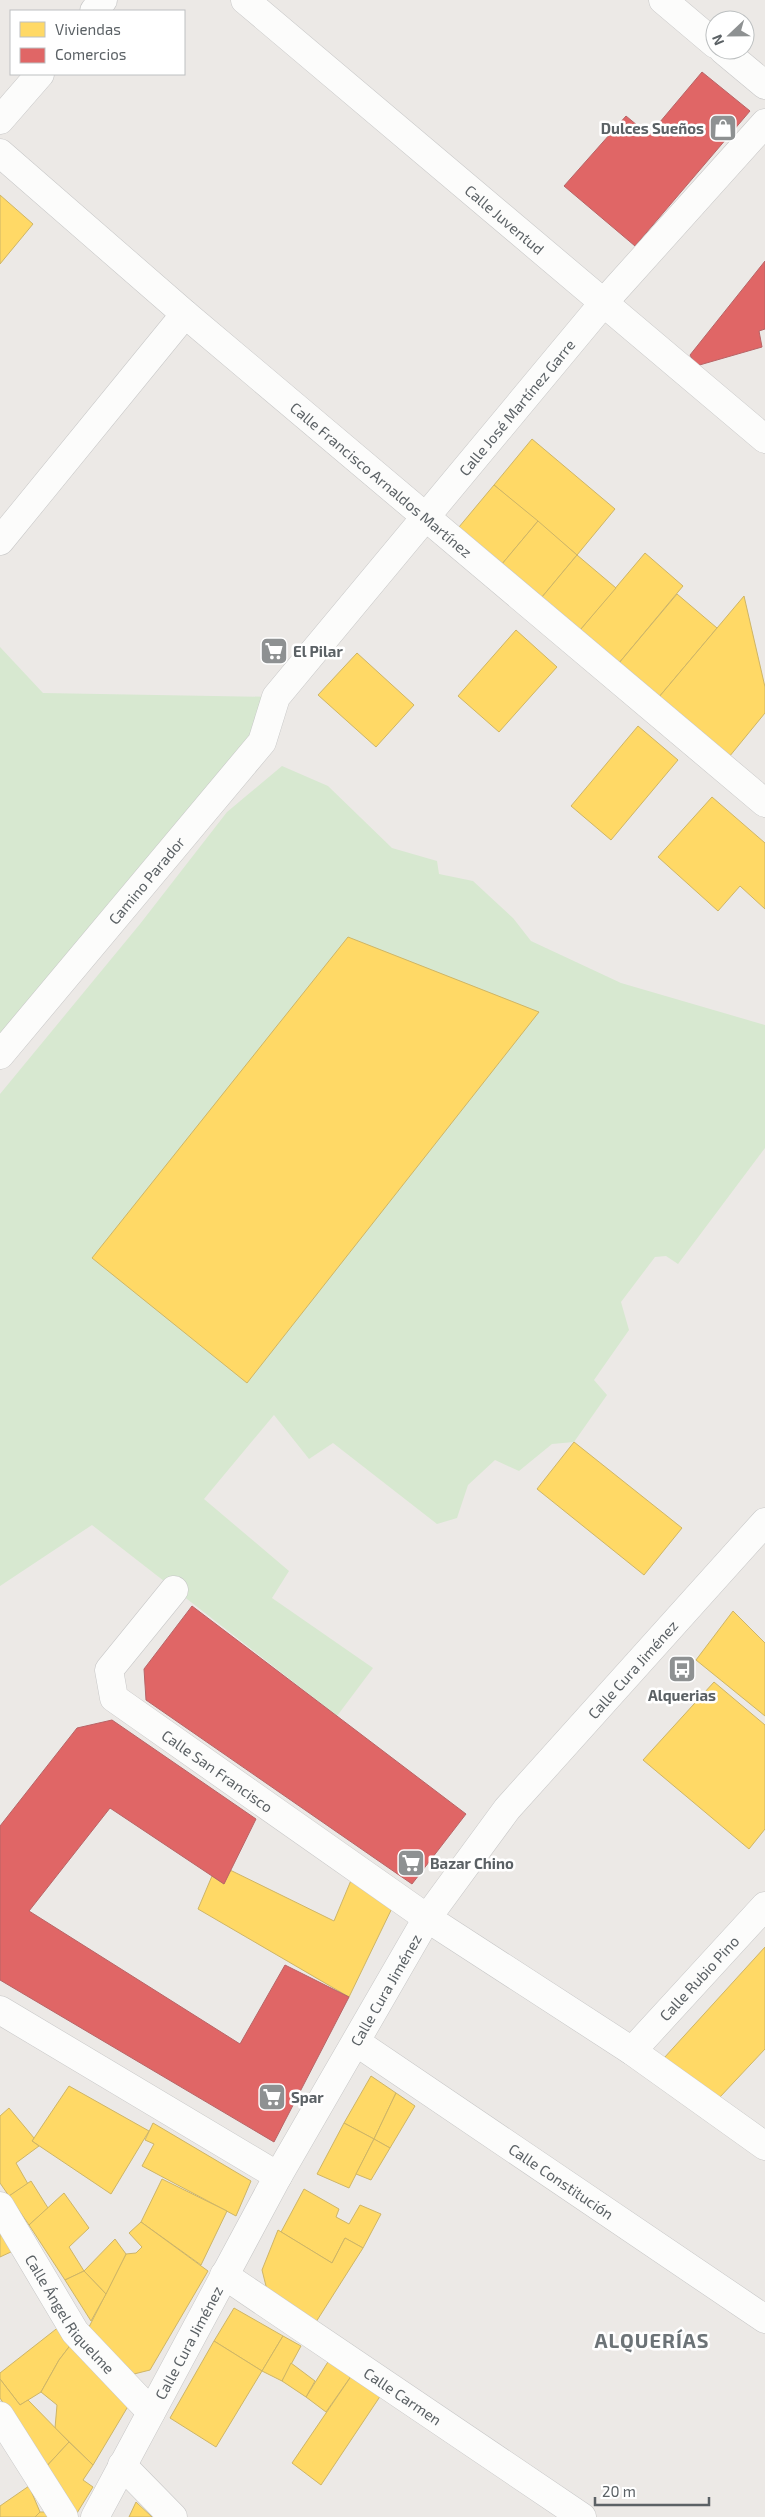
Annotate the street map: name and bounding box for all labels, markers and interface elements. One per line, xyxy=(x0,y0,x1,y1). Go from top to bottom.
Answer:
legend xyxy=(10,10,185,75)
north arrow xyxy=(705,10,755,60)
text: Viviendas xyxy=(55,20,121,38)
text: N xyxy=(708,32,727,48)
text: Comercios xyxy=(55,45,126,63)
shop icon: Dulces Sueños xyxy=(708,113,738,143)
place label: Dulces Sueños xyxy=(601,119,704,137)
street label: Calle Juventud xyxy=(462,181,548,258)
street label: Calle José Martínez Garre xyxy=(455,335,579,479)
street label: Calle Francisco Arnaldos Martínez xyxy=(287,398,476,561)
supermarket icon: El Pilar xyxy=(259,636,289,666)
place label: El Pilar xyxy=(293,642,343,660)
street label: Camino Parador xyxy=(105,833,188,928)
street label: Calle Cura Jiménez xyxy=(584,1616,681,1722)
bus stop icon: Alquerias xyxy=(667,1654,697,1684)
place label: Alquerias xyxy=(648,1686,716,1704)
street label: Calle San Francisco xyxy=(159,1726,276,1816)
supermarket icon: Bazar Chino xyxy=(396,1848,426,1878)
place label: Bazar Chino xyxy=(430,1854,514,1872)
street label: Calle Cura Jiménez xyxy=(346,1931,425,2049)
street label: Calle Rubio Pino xyxy=(655,1932,742,2024)
supermarket icon: Spar xyxy=(257,2082,287,2112)
place label: Spar xyxy=(291,2088,324,2106)
street label: Calle Constitución xyxy=(506,2139,617,2223)
street label: Calle Ángel Riquelme xyxy=(22,2251,118,2377)
street label: Calle Cura Jiménez xyxy=(151,2283,226,2402)
district label: ALQUERÍAS xyxy=(594,2328,710,2353)
street label: Calle Carmen xyxy=(361,2363,445,2429)
scale bar xyxy=(595,2474,709,2506)
text: 20 m xyxy=(602,2482,636,2500)

